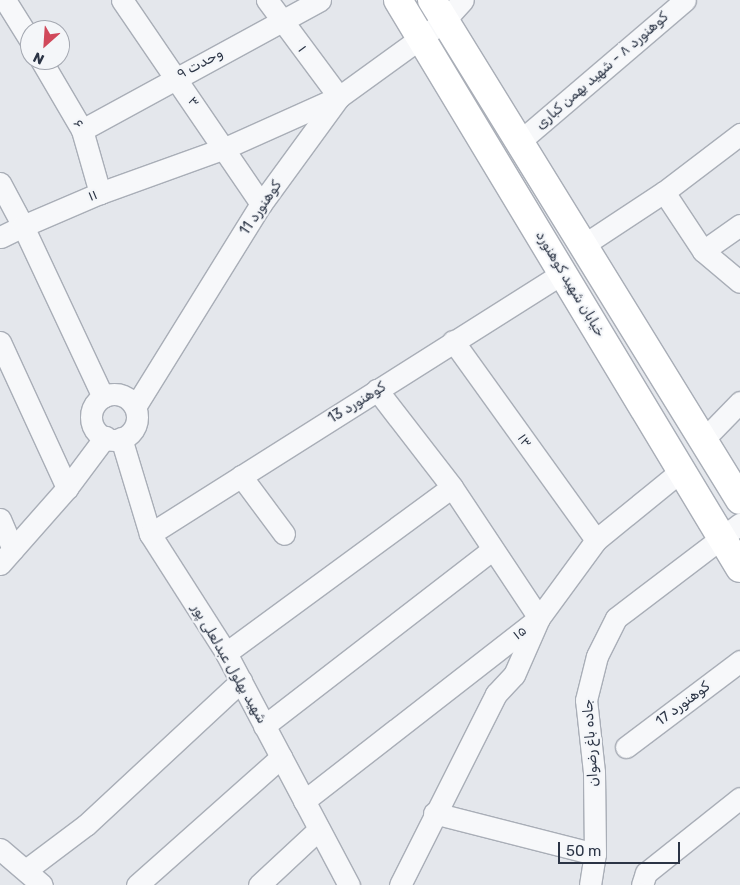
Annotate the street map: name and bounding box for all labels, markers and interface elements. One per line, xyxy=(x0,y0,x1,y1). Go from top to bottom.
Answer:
street label: کوهنورد ۸ - شهید بهمن کباری xyxy=(532,9,672,133)
north arrow xyxy=(20,20,70,70)
street label: ۱ xyxy=(294,42,310,56)
street label: ۹ وحدت xyxy=(174,45,226,83)
text: N xyxy=(30,48,47,68)
street label: ۳ xyxy=(184,93,202,111)
street label: ۶ xyxy=(69,117,87,131)
street label: کوهنورد 11 xyxy=(237,178,285,238)
street label: ۱۱ xyxy=(86,187,100,205)
street label: خیابان شهید کوهنورد xyxy=(532,228,608,340)
street label: کوهنورد 13 xyxy=(325,379,389,427)
street label: ۱۳ xyxy=(513,431,535,451)
street label: شهید بهلول عبدلعلی پور xyxy=(188,601,270,727)
street label: ۱۵ xyxy=(510,622,530,644)
street label: کوهنورد 17 xyxy=(653,678,713,730)
street label: جاده باغ رضوان xyxy=(580,699,602,787)
scale bar xyxy=(560,832,682,864)
text: 50 m xyxy=(566,842,601,860)

